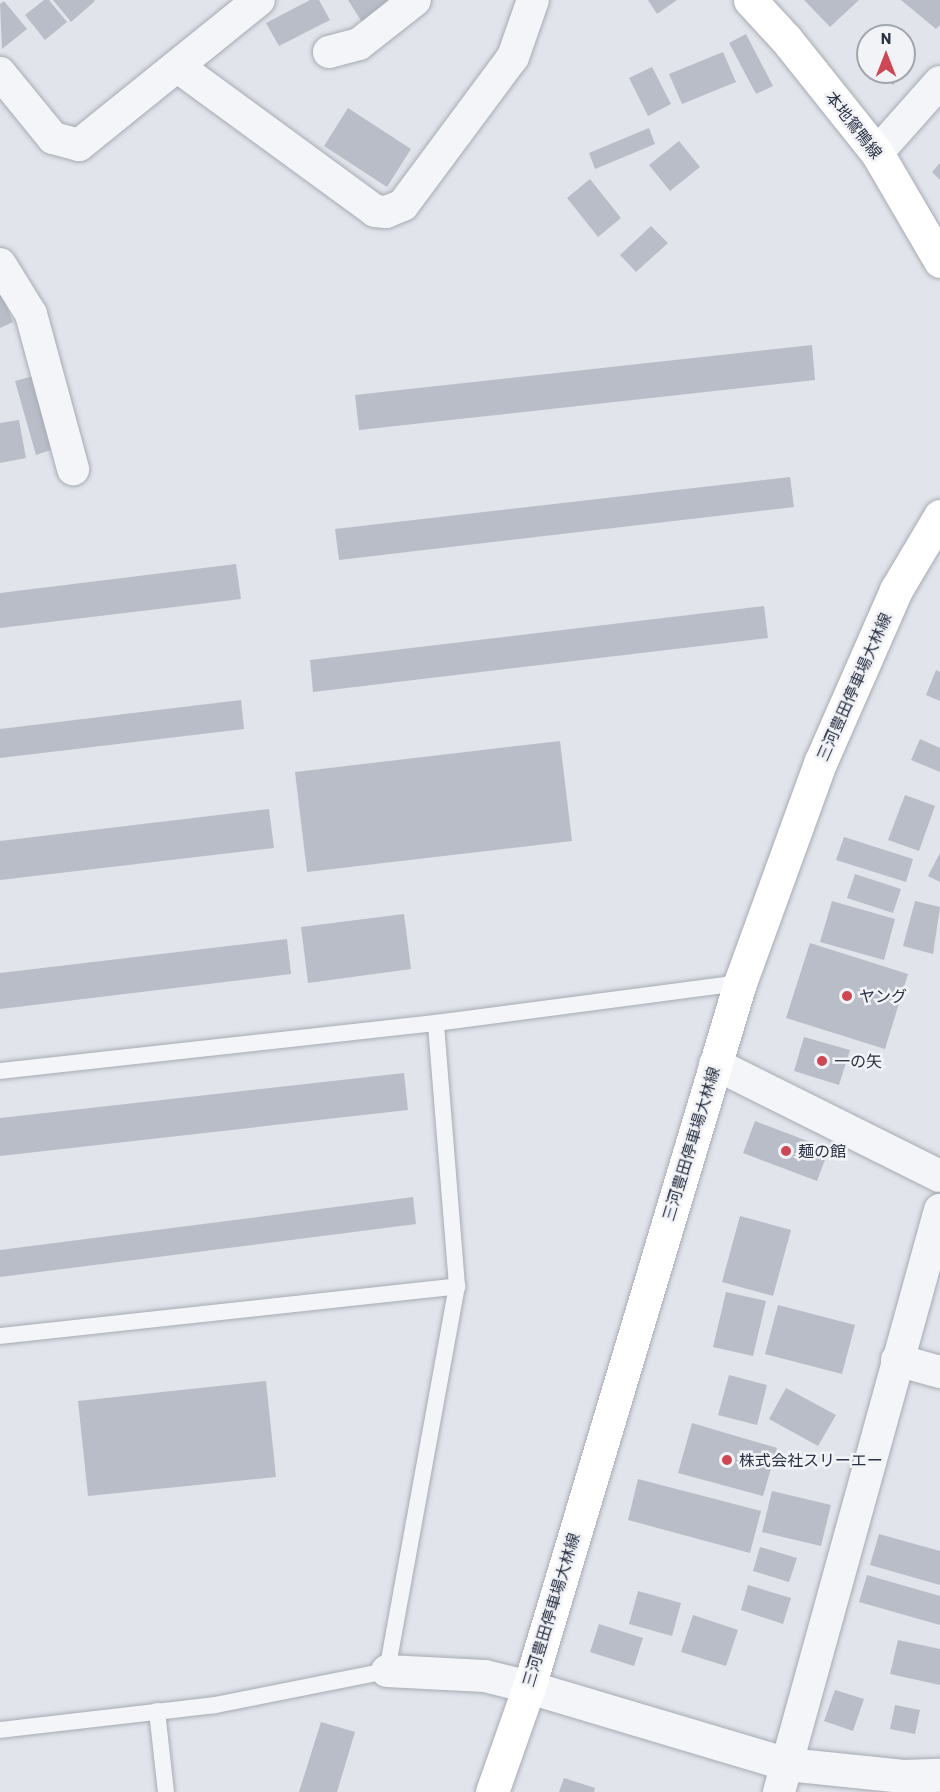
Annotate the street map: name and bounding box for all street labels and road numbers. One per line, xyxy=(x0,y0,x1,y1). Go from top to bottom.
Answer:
street label: 本地鴛鴨線 xyxy=(822,88,886,162)
street label: 三河豊田停車場大林線 xyxy=(813,610,895,764)
street label: 三河豊田停車場大林線 xyxy=(658,1065,724,1223)
street label: 三河豊田停車場大林線 xyxy=(518,1531,584,1689)

